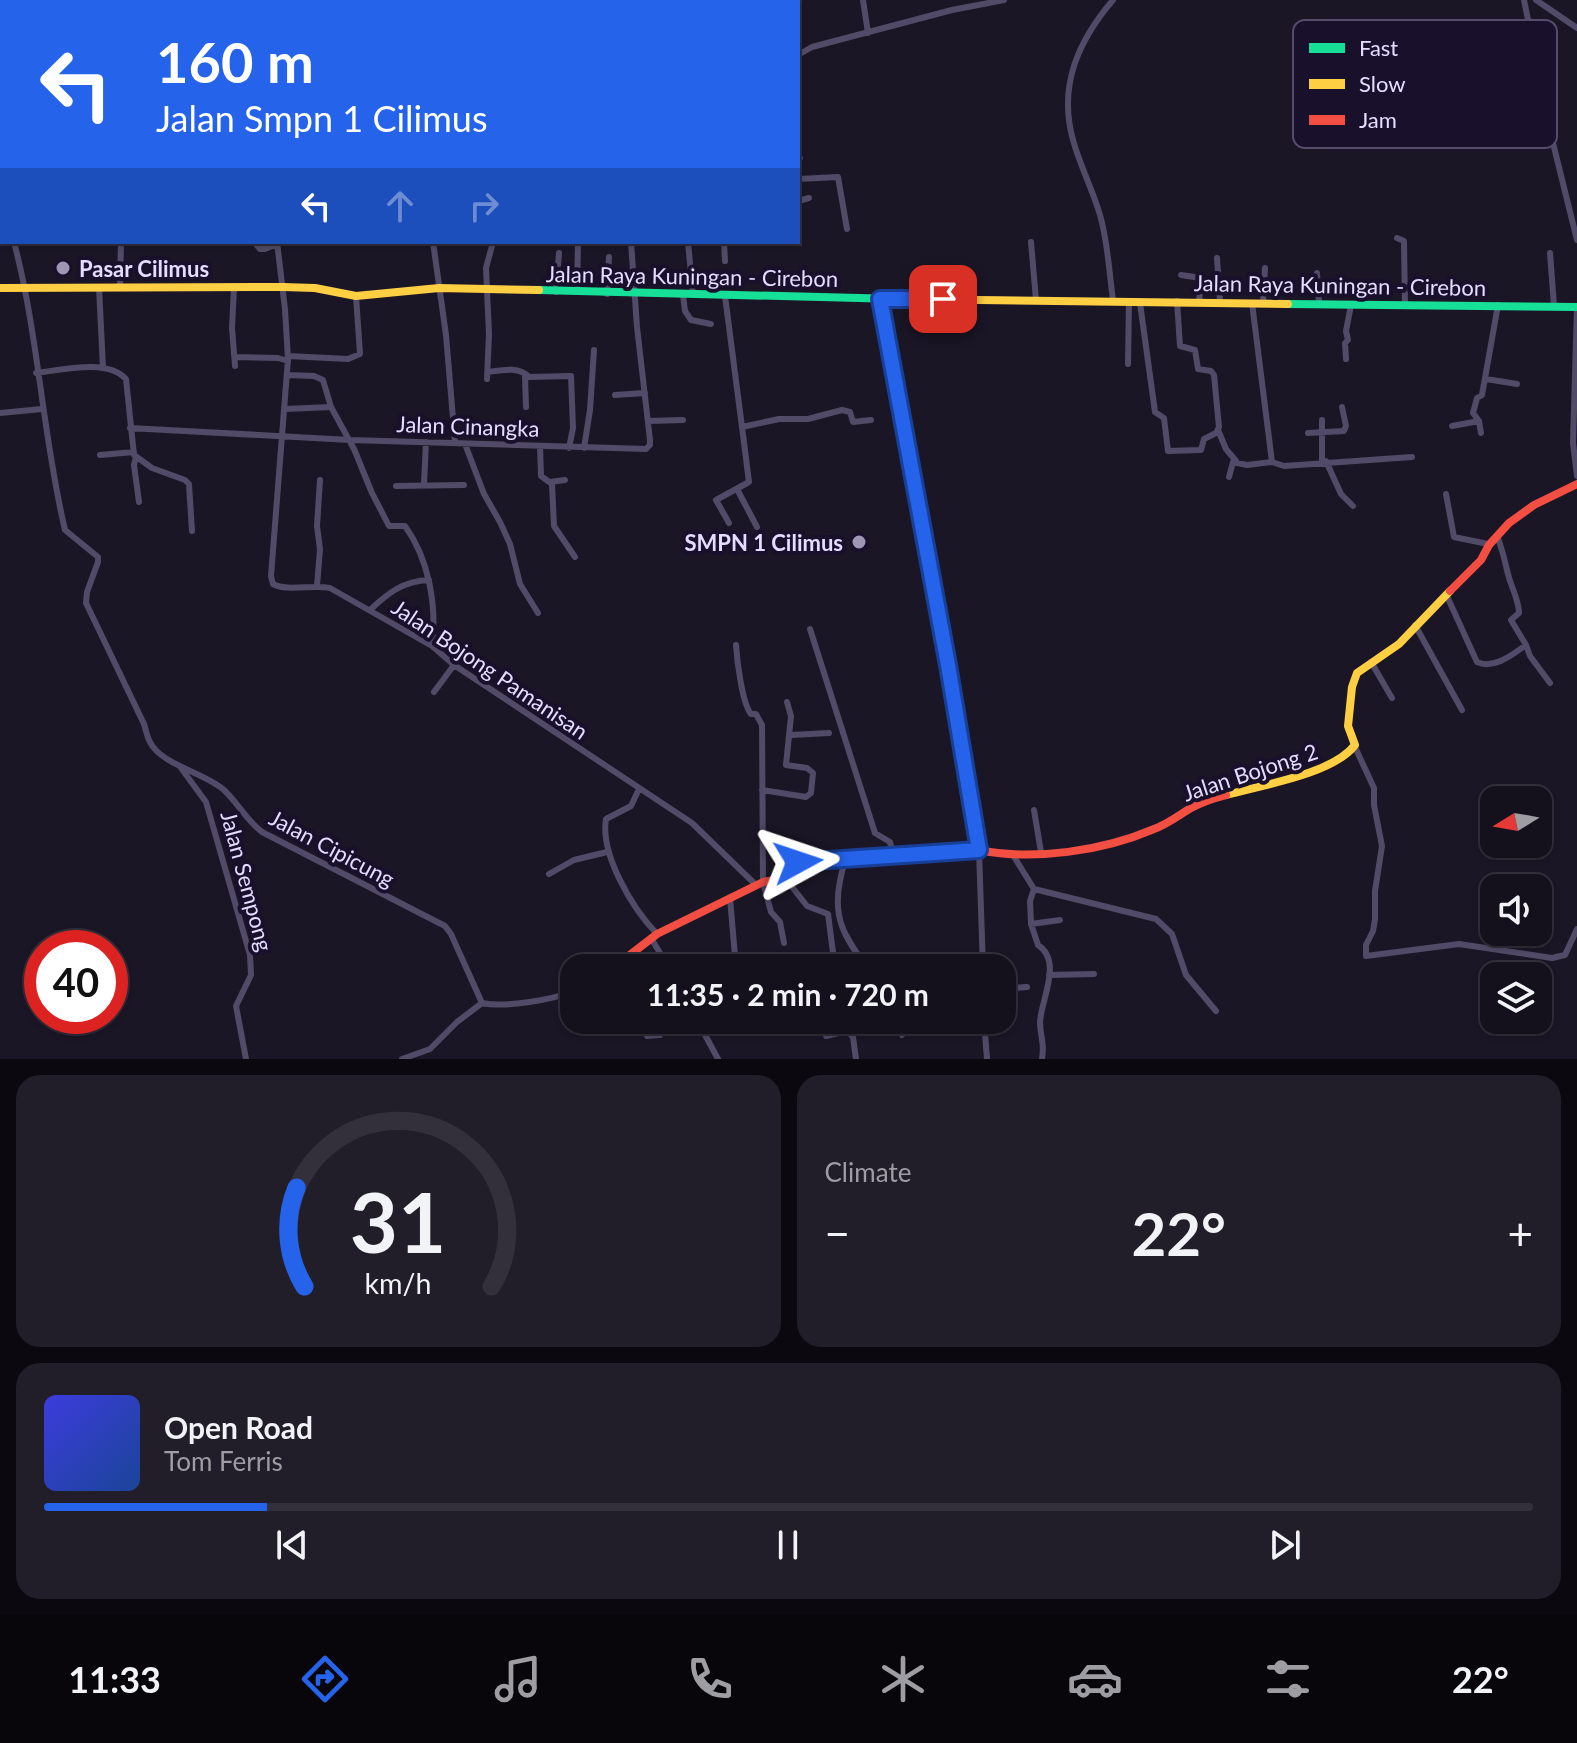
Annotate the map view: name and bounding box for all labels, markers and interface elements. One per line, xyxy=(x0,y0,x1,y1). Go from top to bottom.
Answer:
legend xyxy=(1293,20,1557,148)
text: 160 m xyxy=(156,28,314,95)
icon: left xyxy=(24,32,128,136)
text: Fast xyxy=(1359,34,1398,61)
text: Slow xyxy=(1359,70,1406,97)
text: Jalan Smpn 1 Cilimus xyxy=(156,96,488,140)
text: Jam xyxy=(1359,106,1397,133)
icon: left xyxy=(294,184,338,228)
icon: ahead xyxy=(378,184,422,228)
icon: right xyxy=(462,184,506,228)
place label: Pasar Cilimus xyxy=(79,255,209,282)
marker: Pasar Cilimus xyxy=(54,259,72,277)
street label: Jalan Raya Kuningan - Cirebon xyxy=(546,260,838,292)
pin xyxy=(909,265,977,333)
street label: Jalan Raya Kuningan - Cirebon xyxy=(1194,269,1486,301)
icon: arrive xyxy=(921,277,965,321)
street label: Jalan Cinangka xyxy=(396,410,540,442)
place label: SMPN 1 Cilimus xyxy=(684,529,843,556)
marker: SMPN 1 Cilimus xyxy=(850,533,868,551)
street label: Jalan Bojong Pamanisan xyxy=(387,593,593,745)
street label: Jalan Bojong 2 xyxy=(1179,737,1321,807)
north arrow xyxy=(1480,786,1552,858)
map controls xyxy=(1480,786,1552,1034)
street label: Jalan Cipicung xyxy=(265,804,399,892)
street label: Jalan Sempong xyxy=(215,808,279,954)
position arrow xyxy=(756,820,840,904)
button: sound xyxy=(1480,874,1552,946)
speed limit sign: 40 xyxy=(24,930,128,1034)
button: layers xyxy=(1480,962,1552,1034)
text: 11:35 · 2 min · 720 m xyxy=(647,976,929,1012)
text: Climate xyxy=(825,1156,911,1188)
text: 31 xyxy=(350,1171,447,1271)
text: 22° xyxy=(1131,1197,1226,1269)
text: − xyxy=(825,1207,850,1259)
text: + xyxy=(1507,1207,1533,1259)
text: km/h xyxy=(365,1266,432,1300)
text: Open Road xyxy=(164,1409,313,1445)
text: Tom Ferris xyxy=(164,1445,283,1477)
icon: previous xyxy=(270,1523,314,1567)
icon: pause xyxy=(766,1523,810,1567)
icon: next xyxy=(1263,1523,1307,1567)
icon: directions xyxy=(297,1651,353,1707)
icon: music xyxy=(490,1651,546,1707)
icon: phone xyxy=(682,1651,738,1707)
icon: climate xyxy=(875,1651,931,1707)
icon: car xyxy=(1067,1651,1123,1707)
icon: filters xyxy=(1260,1651,1316,1707)
text: 11:33 xyxy=(68,1657,161,1701)
text: 22° xyxy=(1452,1657,1509,1701)

